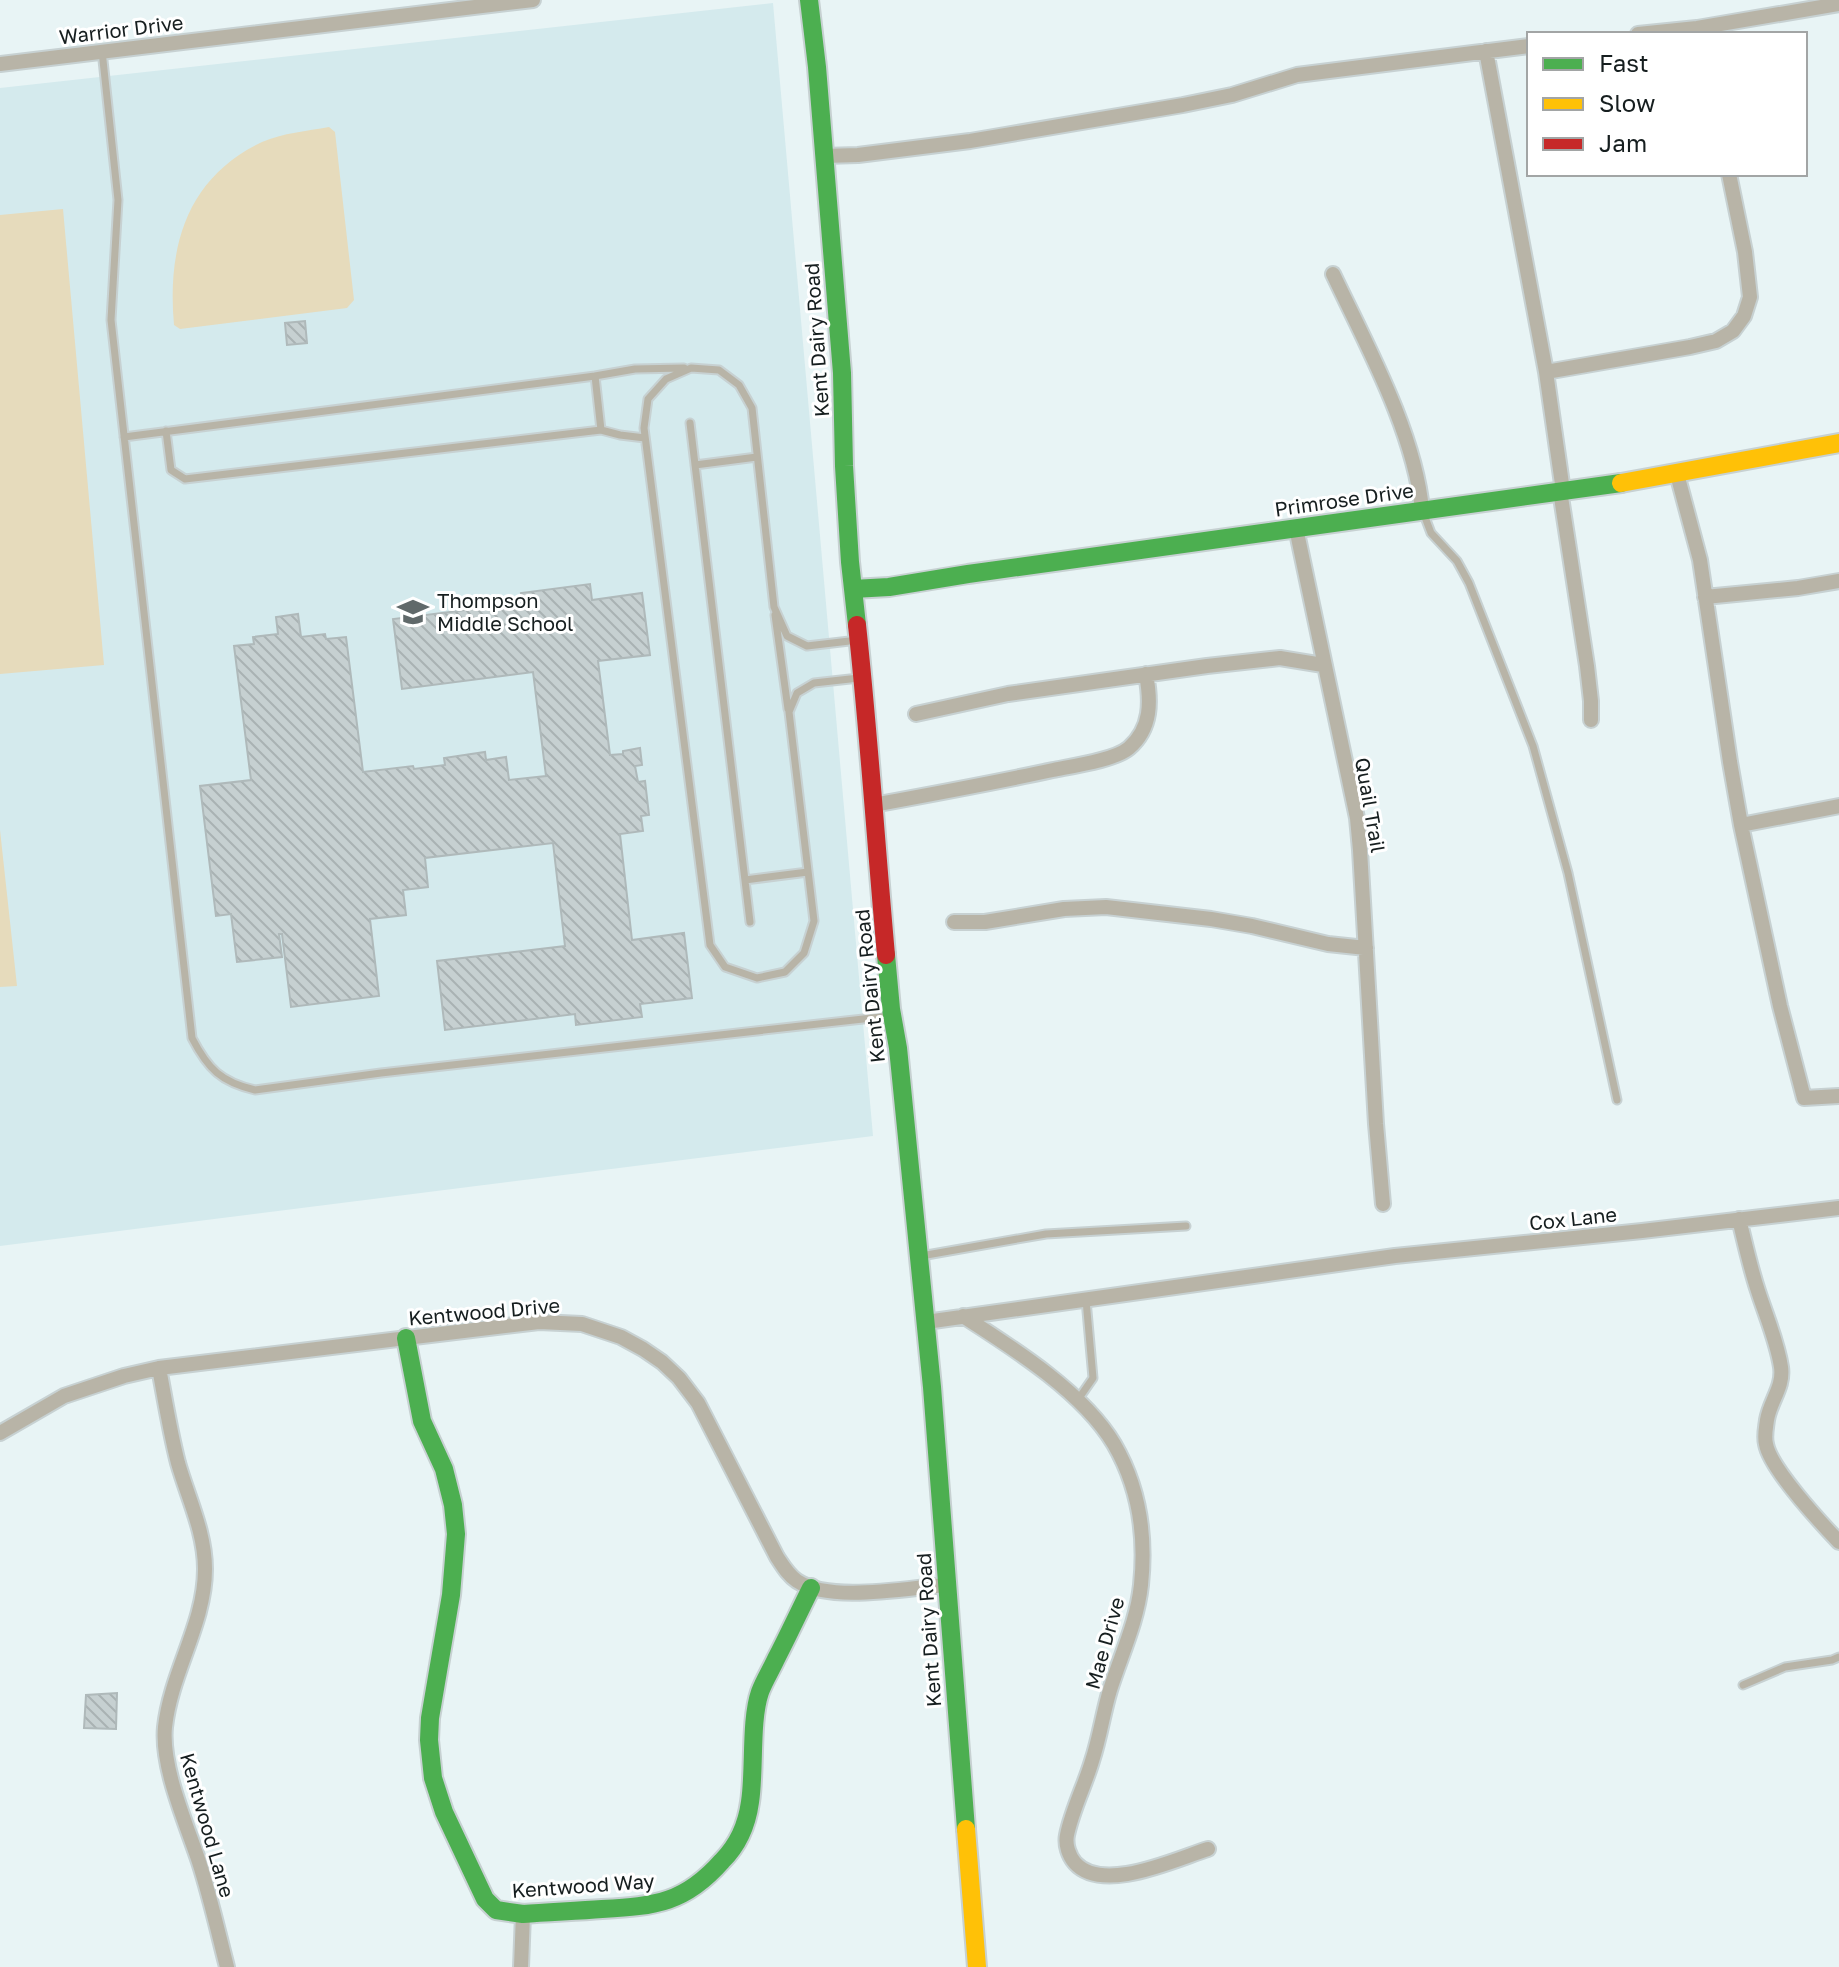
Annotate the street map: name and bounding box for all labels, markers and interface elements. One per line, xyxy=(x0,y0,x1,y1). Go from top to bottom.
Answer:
street label: Warrior Drive xyxy=(57,9,185,49)
legend xyxy=(1527,32,1807,176)
text: Fast xyxy=(1599,48,1649,77)
text: Slow xyxy=(1599,88,1655,117)
text: Jam xyxy=(1599,128,1647,157)
street label: Kent Dairy Road xyxy=(799,262,833,418)
street label: Primrose Drive xyxy=(1273,477,1415,521)
place label: Thompson Middle School xyxy=(437,588,573,635)
school or university icon: Thompson Middle School xyxy=(396,595,430,629)
street label: Quail Trail xyxy=(1351,756,1391,854)
street label: Kent Dairy Road xyxy=(849,908,889,1064)
street label: Cox Lane xyxy=(1528,1201,1618,1235)
street label: Kentwood Drive xyxy=(407,1292,561,1330)
street label: Kent Dairy Road xyxy=(911,1552,945,1708)
street label: Mae Drive xyxy=(1079,1594,1129,1692)
street label: Kentwood Lane xyxy=(176,1750,240,1900)
street label: Kentwood Way xyxy=(511,1868,655,1902)

